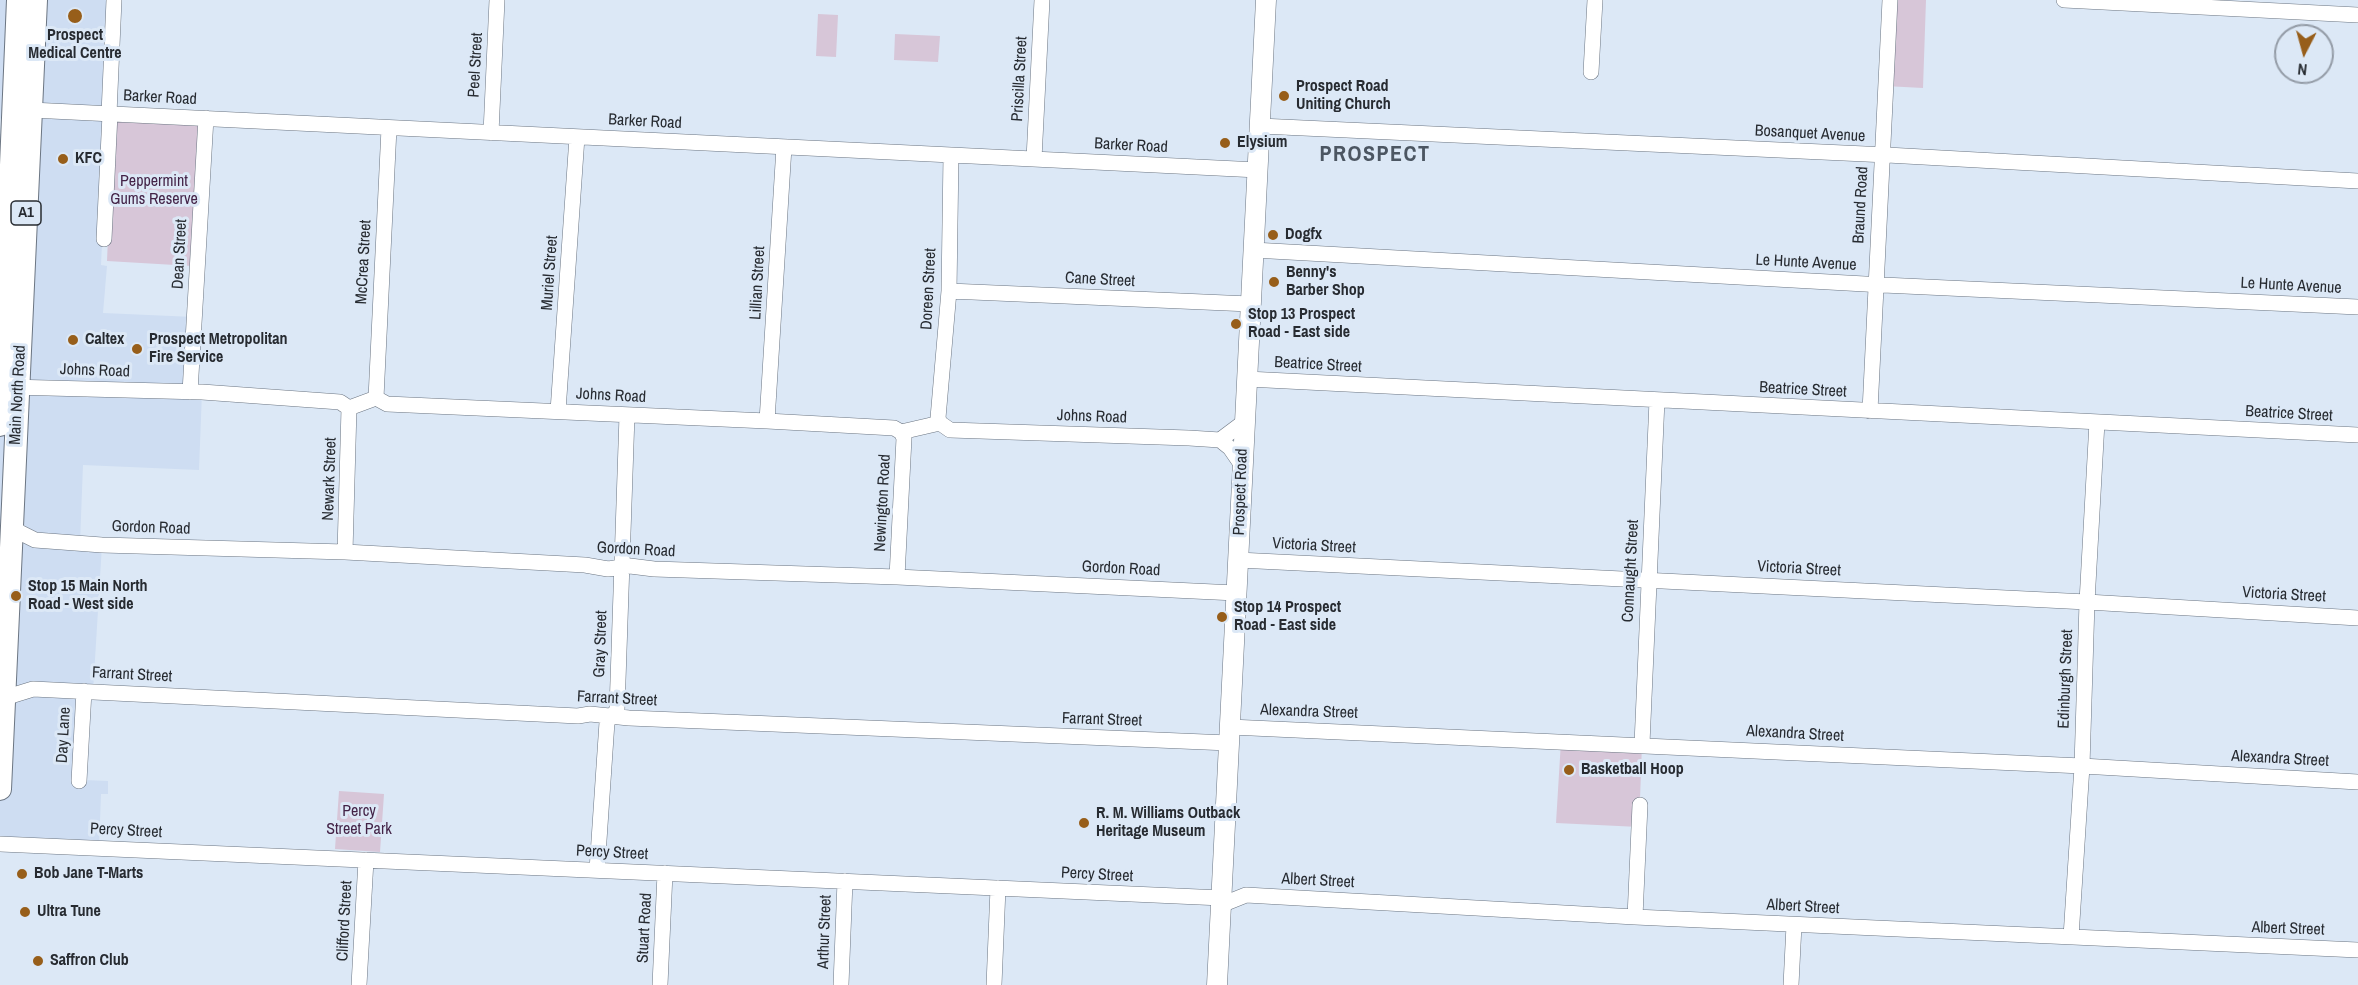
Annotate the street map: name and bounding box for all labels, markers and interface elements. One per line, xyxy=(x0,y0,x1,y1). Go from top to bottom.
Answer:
marker: Prospect Medical Centre xyxy=(66,7,84,25)
north arrow xyxy=(2274,24,2334,84)
place label: Prospect Medical Centre xyxy=(28,26,122,64)
street label: Peel Street xyxy=(465,32,487,98)
street label: Priscilla Street xyxy=(1008,36,1032,122)
text: N xyxy=(2296,58,2308,81)
place label: Prospect Road Uniting Church xyxy=(1296,77,1391,115)
street label: Barker Road xyxy=(123,86,197,110)
marker: Prospect Road Uniting Church xyxy=(1277,89,1291,103)
street label: Barker Road xyxy=(608,110,682,134)
street label: Bosanquet Avenue xyxy=(1754,122,1866,146)
place label: Elysium xyxy=(1237,133,1287,153)
street label: Barker Road xyxy=(1094,134,1168,158)
marker: Elysium xyxy=(1218,136,1232,150)
district label: PROSPECT xyxy=(1319,142,1431,168)
place label: KFC xyxy=(75,149,102,169)
marker: KFC xyxy=(56,152,70,166)
street label: Braund Road xyxy=(1849,166,1873,244)
park label: Peppermint Gums Reserve xyxy=(110,172,198,210)
road number: A1 xyxy=(11,201,41,225)
street label: Dean Street xyxy=(169,219,191,289)
street label: McCrea Street xyxy=(352,219,376,305)
place label: Dogfx xyxy=(1285,225,1322,245)
marker: Dogfx xyxy=(1266,228,1280,242)
street label: Muriel Street xyxy=(538,235,562,311)
street label: Lillian Street xyxy=(746,246,770,320)
street label: Doreen Street xyxy=(917,248,941,330)
street label: Le Hunte Avenue xyxy=(1755,251,1857,275)
place label: Benny's Barber Shop xyxy=(1286,263,1365,301)
street label: Cane Street xyxy=(1065,269,1135,291)
street label: Le Hunte Avenue xyxy=(2240,274,2342,298)
marker: Benny's Barber Shop xyxy=(1267,275,1281,289)
place label: Stop 13 Prospect Road - East side xyxy=(1248,305,1355,343)
marker: Stop 13 Prospect Road - East side xyxy=(1229,317,1243,331)
place label: Caltex xyxy=(85,330,124,350)
place label: Prospect Metropolitan Fire Service xyxy=(149,330,288,368)
marker: Caltex xyxy=(66,333,80,347)
marker: Prospect Metropolitan Fire Service xyxy=(130,342,144,356)
street label: Main North Road xyxy=(6,345,30,445)
street label: Beatrice Street xyxy=(1274,353,1362,377)
street label: Johns Road xyxy=(60,360,130,382)
street label: Beatrice Street xyxy=(1759,378,1847,402)
street label: Johns Road xyxy=(576,385,646,407)
street label: Beatrice Street xyxy=(2245,402,2333,426)
street label: Johns Road xyxy=(1057,406,1127,428)
street label: Newark Street xyxy=(319,437,341,521)
street label: Prospect Road xyxy=(1230,448,1252,536)
street label: Newington Road xyxy=(871,454,895,552)
street label: Gordon Road xyxy=(111,517,191,539)
street label: Connaught Street xyxy=(1619,519,1643,623)
street label: Victoria Street xyxy=(1272,534,1356,558)
street label: Gordon Road xyxy=(596,538,676,562)
street label: Gordon Road xyxy=(1081,557,1161,581)
street label: Victoria Street xyxy=(1757,557,1841,581)
place label: Stop 15 Main North Road - West side xyxy=(28,577,148,615)
street label: Victoria Street xyxy=(2242,583,2326,607)
marker: Stop 15 Main North Road - West side xyxy=(9,589,23,603)
place label: Stop 14 Prospect Road - East side xyxy=(1234,598,1341,636)
street label: Gray Street xyxy=(590,610,612,678)
marker: Stop 14 Prospect Road - East side xyxy=(1215,610,1229,624)
street label: Edinburgh Street xyxy=(2055,629,2077,729)
street label: Farrant Street xyxy=(91,663,173,687)
street label: Farrant Street xyxy=(576,687,658,711)
street label: Alexandra Street xyxy=(1260,701,1358,723)
street label: Day Lane xyxy=(53,706,75,764)
street label: Farrant Street xyxy=(1062,709,1142,731)
street label: Alexandra Street xyxy=(1746,722,1844,746)
street label: Alexandra Street xyxy=(2231,747,2329,771)
place label: Basketball Hoop xyxy=(1581,760,1684,780)
marker: Basketball Hoop xyxy=(1562,763,1576,777)
park label: Percy Street Park xyxy=(326,802,392,840)
place label: R. M. Williams Outback Heritage Museum xyxy=(1096,804,1240,842)
marker: R. M. Williams Outback Heritage Museum xyxy=(1077,816,1091,830)
street label: Percy Street xyxy=(89,820,163,842)
street label: Percy Street xyxy=(575,842,649,864)
place label: Bob Jane T-Marts xyxy=(34,864,143,884)
street label: Percy Street xyxy=(1060,864,1134,886)
marker: Bob Jane T-Marts xyxy=(15,867,29,881)
street label: Albert Street xyxy=(1281,870,1355,892)
street label: Clifford Street xyxy=(333,880,357,962)
street label: Stuart Road xyxy=(634,893,656,963)
street label: Arthur Street xyxy=(814,894,836,970)
street label: Albert Street xyxy=(1766,896,1840,918)
place label: Ultra Tune xyxy=(37,902,101,922)
marker: Ultra Tune xyxy=(18,905,32,919)
street label: Albert Street xyxy=(2251,918,2325,940)
place label: Saffron Club xyxy=(50,951,129,971)
marker: Saffron Club xyxy=(31,954,45,968)

